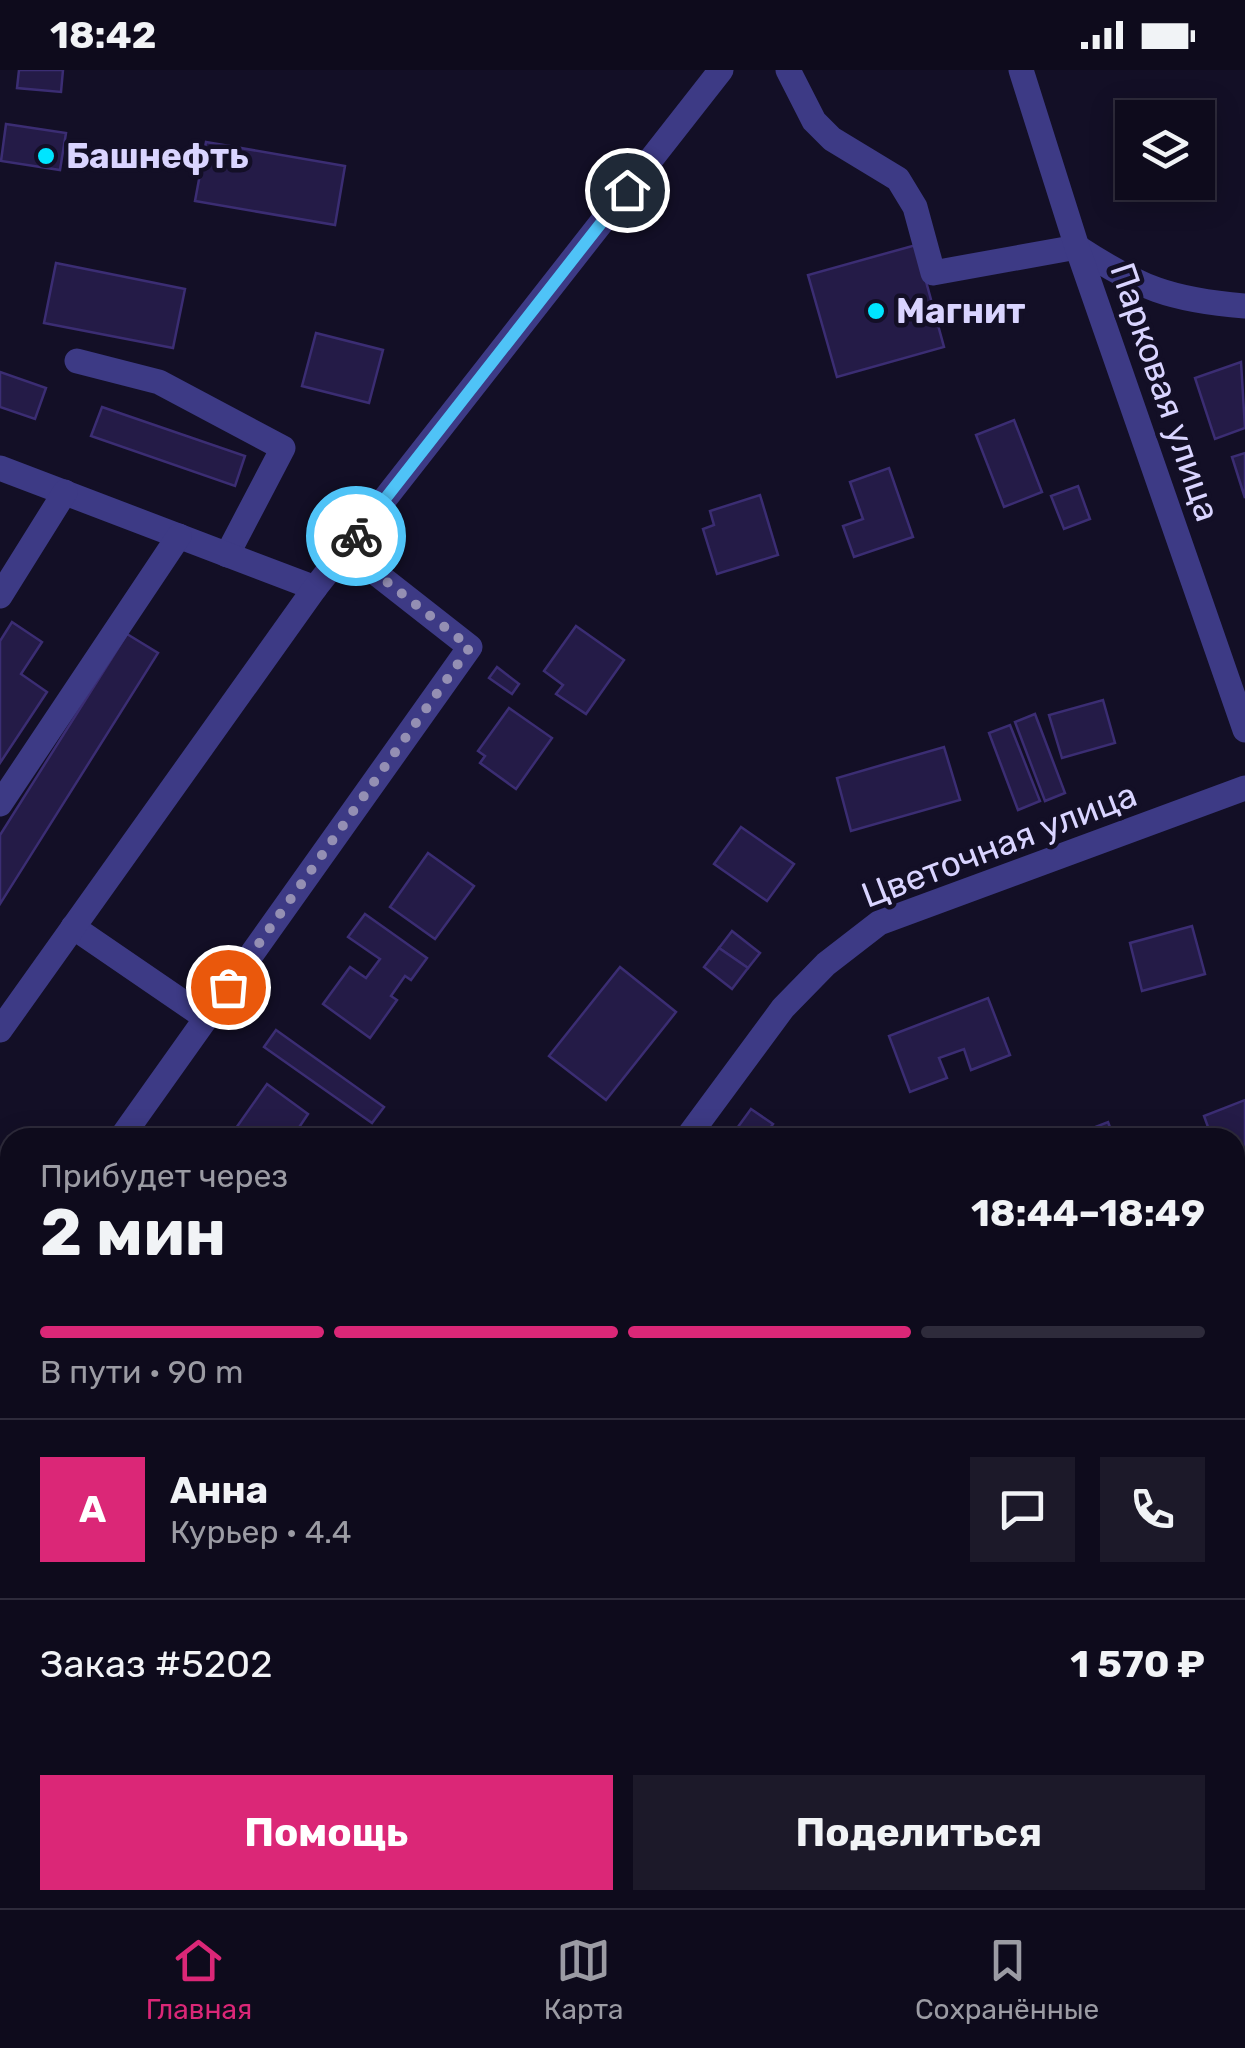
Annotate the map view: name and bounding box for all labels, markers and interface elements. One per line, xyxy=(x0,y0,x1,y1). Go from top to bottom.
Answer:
text: 18:42 xyxy=(50,12,156,58)
map controls xyxy=(1115,100,1215,200)
button: layers xyxy=(1115,100,1215,200)
place label: Башнефть xyxy=(66,135,249,177)
marker: Башнефть xyxy=(35,145,57,167)
pin xyxy=(585,148,670,233)
icon: home xyxy=(600,163,655,218)
street label: Парковая улица xyxy=(1101,257,1229,527)
place label: Магнит xyxy=(896,290,1026,332)
marker: Магнит xyxy=(865,300,887,322)
courier xyxy=(306,486,406,586)
icon: bike xyxy=(329,509,384,564)
street label: Цветочная улица xyxy=(856,773,1142,917)
pin xyxy=(186,945,271,1030)
icon: bag xyxy=(201,960,256,1015)
text: Прибудет через xyxy=(40,1157,288,1195)
text: 18:44–18:49 xyxy=(971,1190,1205,1236)
text: 2 мин xyxy=(40,1194,226,1271)
text: В пути · 90 m xyxy=(40,1353,243,1391)
button: chat xyxy=(970,1457,1075,1562)
button: phone xyxy=(1100,1457,1205,1562)
text: Анна xyxy=(170,1467,268,1513)
text: А xyxy=(79,1486,106,1532)
text: Курьер · 4.4 xyxy=(170,1513,352,1551)
text: Заказ #5202 xyxy=(40,1641,273,1687)
text: 1 570 ₽ xyxy=(1070,1641,1205,1687)
button: Помощь xyxy=(40,1775,613,1890)
button: Поделиться xyxy=(633,1775,1205,1890)
tab: Главная xyxy=(146,1933,252,2026)
tab: Карта xyxy=(544,1933,624,2026)
tab: Сохранённые xyxy=(915,1933,1099,2026)

